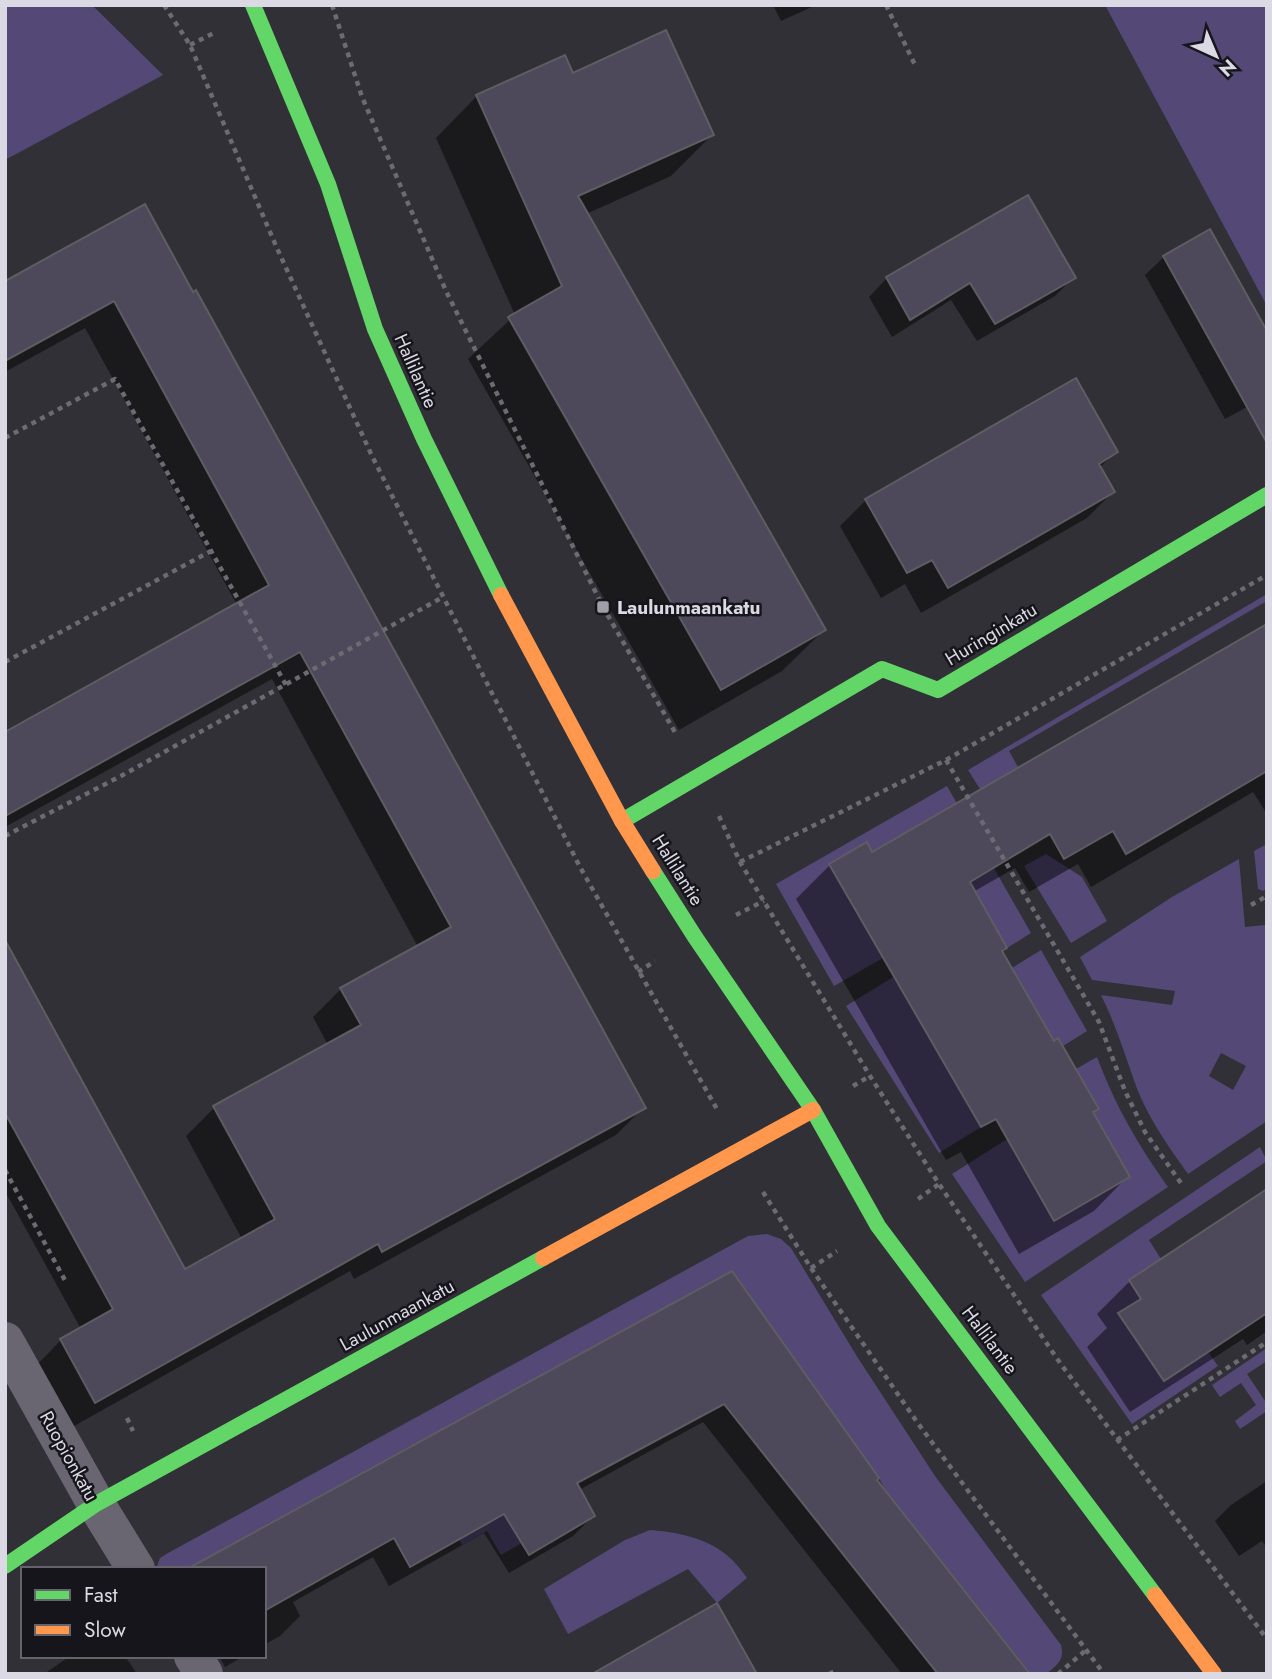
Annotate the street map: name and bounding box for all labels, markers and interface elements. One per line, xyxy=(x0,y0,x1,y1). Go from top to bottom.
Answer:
north arrow xyxy=(1181,21,1251,91)
text: N xyxy=(1213,53,1242,83)
street label: Hallilantie xyxy=(388,329,445,413)
place label: Laulunmaankatu xyxy=(617,594,760,621)
street label: Huringinkatu xyxy=(940,596,1042,672)
marker: Laulunmaankatu xyxy=(595,599,611,615)
street label: Hallilantie xyxy=(646,829,711,911)
street label: Laulunmaankatu xyxy=(335,1272,459,1358)
street label: Hallilantie xyxy=(955,1300,1025,1380)
street label: Ruopionkatu xyxy=(33,1406,105,1506)
legend xyxy=(21,1567,266,1658)
text: Fast xyxy=(84,1580,117,1610)
text: Slow xyxy=(84,1615,126,1645)

